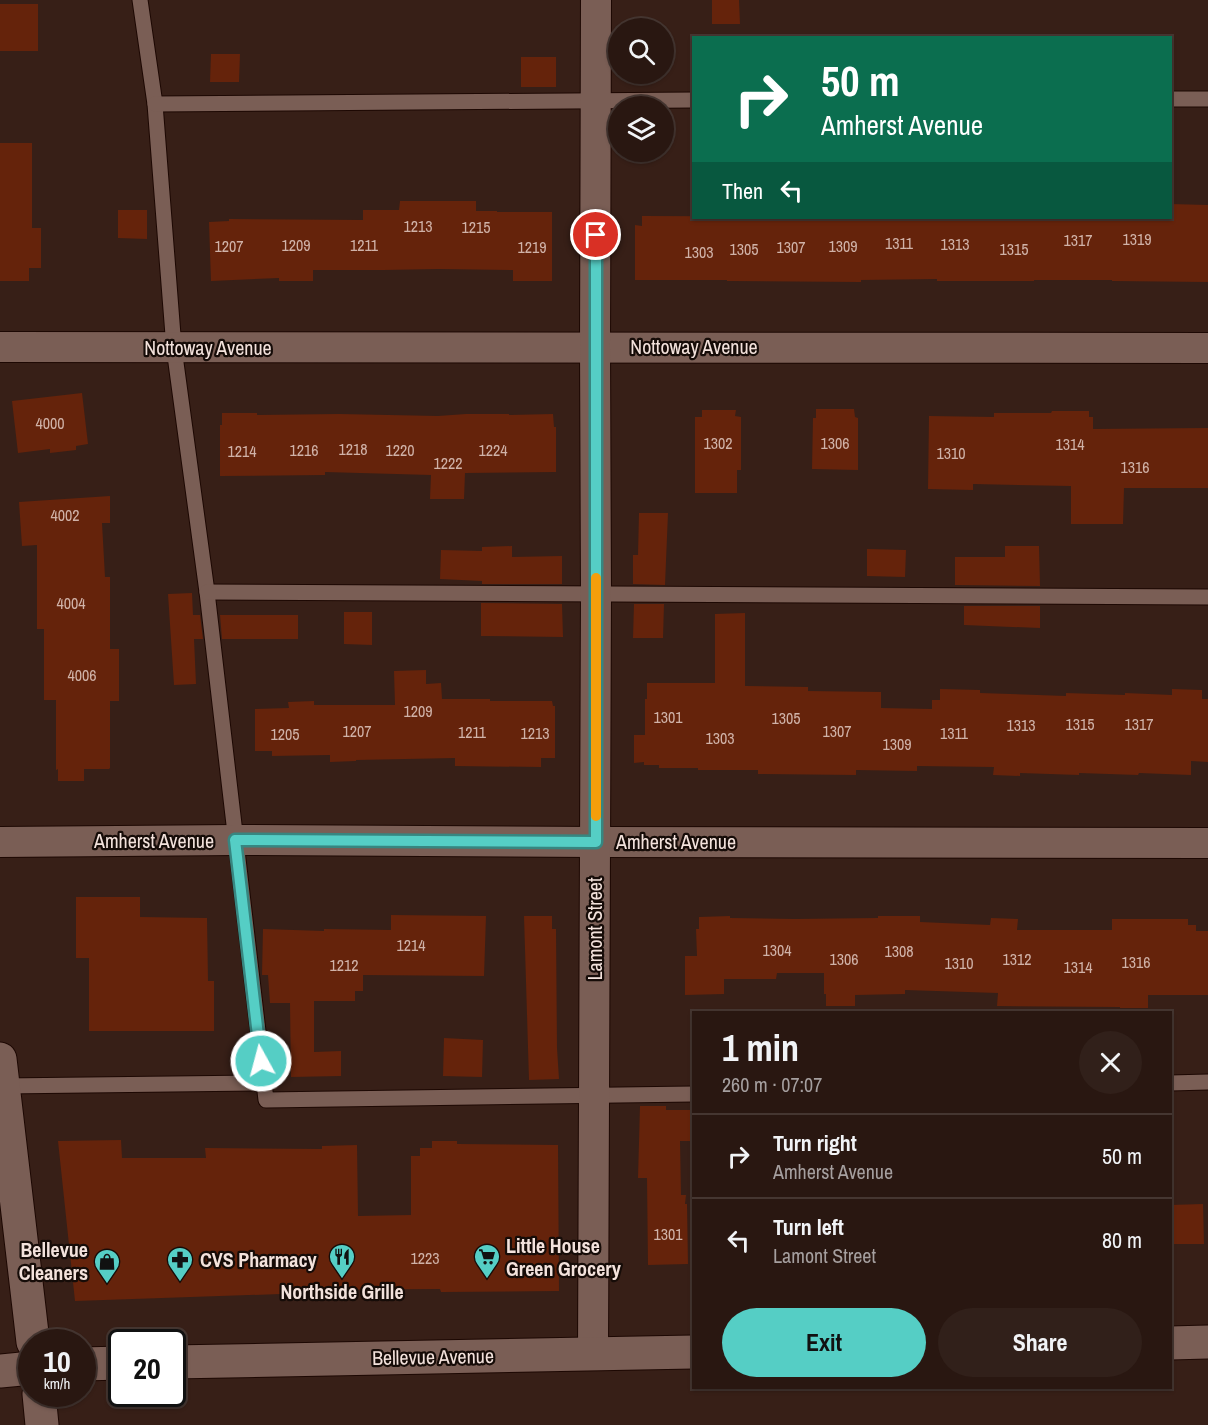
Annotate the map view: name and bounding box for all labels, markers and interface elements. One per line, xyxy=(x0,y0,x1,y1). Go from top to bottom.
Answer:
map controls xyxy=(608,18,674,162)
button: search xyxy=(608,18,674,84)
text: 50 m xyxy=(821,53,900,109)
icon: right xyxy=(722,60,800,138)
button: layers xyxy=(608,96,674,162)
text: Amherst Avenue xyxy=(821,107,983,143)
icon: left xyxy=(775,174,808,207)
text: Then xyxy=(722,176,763,206)
pin xyxy=(570,209,621,260)
house number: 1213 xyxy=(403,215,433,237)
house number: 1215 xyxy=(461,216,491,238)
icon: arrive xyxy=(579,218,612,251)
house number: 1319 xyxy=(1122,228,1152,250)
house number: 1317 xyxy=(1063,229,1093,251)
house number: 1311 xyxy=(885,232,914,254)
house number: 1313 xyxy=(940,233,970,255)
house number: 1209 xyxy=(281,234,311,256)
house number: 1211 xyxy=(350,234,379,256)
house number: 1207 xyxy=(214,235,244,257)
house number: 1309 xyxy=(828,235,858,257)
house number: 1219 xyxy=(517,236,547,258)
house number: 1307 xyxy=(776,236,806,258)
house number: 1305 xyxy=(729,238,759,260)
house number: 1315 xyxy=(999,238,1029,260)
house number: 1303 xyxy=(684,241,714,263)
street label: Nottoway Avenue xyxy=(630,333,758,360)
street label: Nottoway Avenue xyxy=(144,334,272,361)
house number: 4000 xyxy=(35,412,65,434)
house number: 1302 xyxy=(703,432,733,454)
house number: 1306 xyxy=(820,432,850,454)
house number: 1314 xyxy=(1055,433,1085,455)
house number: 1218 xyxy=(338,438,368,460)
house number: 1216 xyxy=(289,439,319,461)
house number: 1220 xyxy=(385,439,415,461)
house number: 1224 xyxy=(478,439,508,461)
house number: 1214 xyxy=(227,440,257,462)
house number: 1310 xyxy=(936,442,966,464)
house number: 1222 xyxy=(433,452,463,474)
house number: 1316 xyxy=(1120,456,1150,478)
house number: 4002 xyxy=(50,504,80,526)
house number: 4004 xyxy=(56,592,86,614)
house number: 4006 xyxy=(67,664,97,686)
house number: 1209 xyxy=(403,700,433,722)
house number: 1301 xyxy=(653,706,683,728)
house number: 1305 xyxy=(771,707,801,729)
house number: 1315 xyxy=(1065,713,1095,735)
house number: 1317 xyxy=(1124,713,1154,735)
house number: 1313 xyxy=(1006,714,1036,736)
house number: 1207 xyxy=(342,720,372,742)
house number: 1307 xyxy=(822,720,852,742)
house number: 1211 xyxy=(458,721,487,743)
house number: 1213 xyxy=(520,722,550,744)
house number: 1311 xyxy=(940,722,969,744)
house number: 1205 xyxy=(270,723,300,745)
house number: 1303 xyxy=(705,727,735,749)
house number: 1309 xyxy=(882,733,912,755)
street label: Amherst Avenue xyxy=(93,827,214,854)
street label: Amherst Avenue xyxy=(615,828,736,855)
street label: Lamont Street xyxy=(581,877,608,981)
house number: 1214 xyxy=(396,934,426,956)
house number: 1304 xyxy=(762,939,792,961)
house number: 1308 xyxy=(884,940,914,962)
house number: 1306 xyxy=(829,948,859,970)
house number: 1312 xyxy=(1002,948,1032,970)
house number: 1316 xyxy=(1121,951,1151,973)
house number: 1310 xyxy=(944,952,974,974)
house number: 1212 xyxy=(329,954,359,976)
house number: 1314 xyxy=(1063,956,1093,978)
text: 1 min xyxy=(722,1024,799,1072)
position arrow xyxy=(229,1029,293,1093)
button: close xyxy=(1079,1031,1142,1094)
text: 260 m · 07:07 xyxy=(722,1071,822,1098)
text: Turn right xyxy=(773,1128,857,1158)
icon: right xyxy=(722,1140,755,1173)
text: 50 m xyxy=(1102,1141,1142,1171)
text: Amherst Avenue xyxy=(773,1158,893,1185)
text: Turn left xyxy=(773,1212,844,1242)
house number: 1301 xyxy=(653,1223,683,1245)
icon: left xyxy=(722,1224,755,1257)
text: 80 m xyxy=(1102,1225,1142,1255)
place label: Little House Green Grocery xyxy=(506,1232,622,1282)
place label: Bellevue Cleaners xyxy=(19,1236,88,1286)
restaurant icon: Northside Grille xyxy=(327,1242,357,1280)
supermarket icon: Little House Green Grocery xyxy=(472,1242,502,1280)
text: Lamont Street xyxy=(773,1242,876,1269)
pharmacy icon: CVS Pharmacy xyxy=(165,1245,195,1283)
place label: CVS Pharmacy xyxy=(200,1246,318,1273)
shop icon: Bellevue Cleaners xyxy=(92,1247,122,1285)
house number: 1223 xyxy=(410,1247,440,1269)
place label: Northside Grille xyxy=(280,1278,404,1305)
button: Exit xyxy=(722,1308,926,1377)
button: Share xyxy=(938,1308,1142,1377)
speed limit sign: 20 xyxy=(108,1329,186,1407)
text: 10 xyxy=(43,1341,71,1381)
street label: Bellevue Avenue xyxy=(372,1342,494,1371)
text: km/h xyxy=(44,1373,70,1394)

